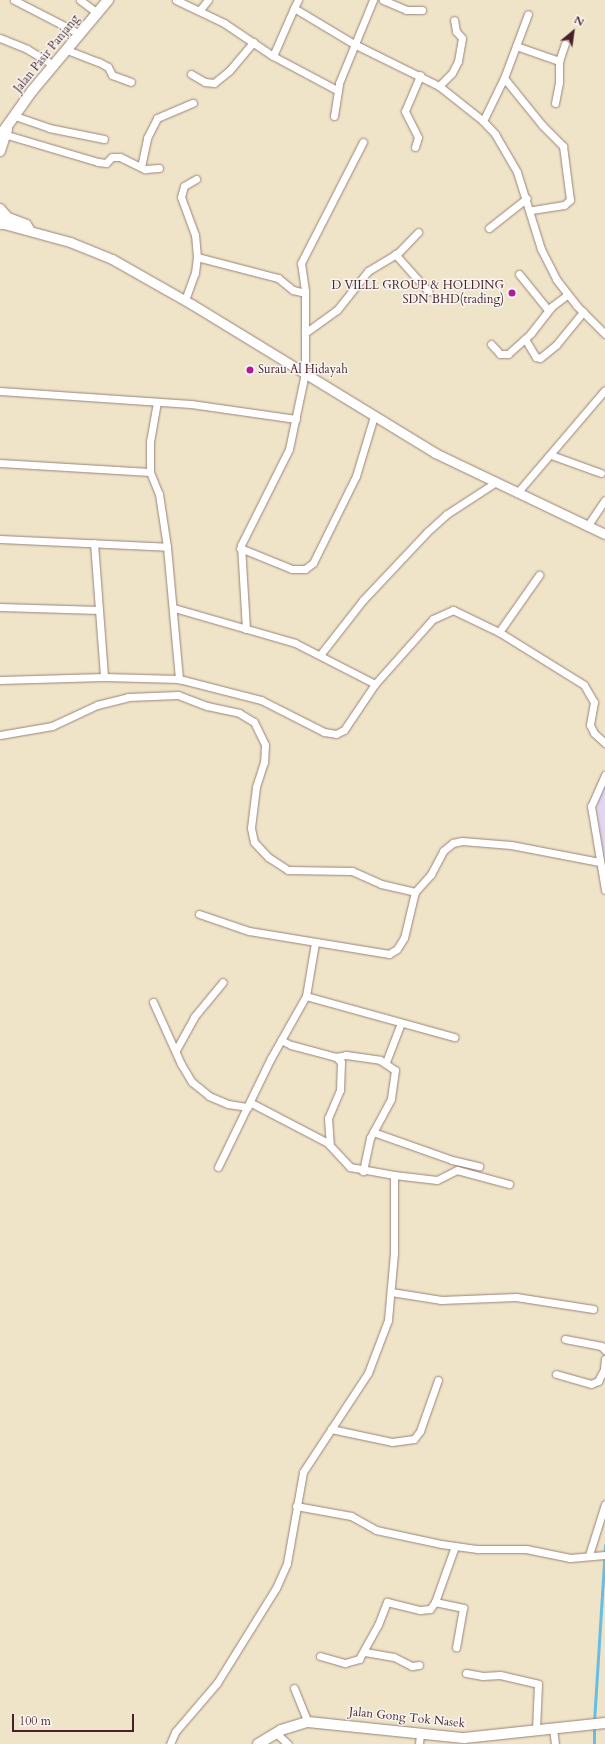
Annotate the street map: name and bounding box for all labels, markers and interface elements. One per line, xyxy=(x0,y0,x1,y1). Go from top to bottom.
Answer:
street label: Jalan Pasir Panjang xyxy=(11,12,83,96)
north arrow xyxy=(553,12,593,52)
text: N xyxy=(571,12,587,30)
place label: D VILLL GROUP & HOLDING SDN BHD(trading) xyxy=(331,279,504,307)
marker: D VILLL GROUP & HOLDING SDN BHD(trading) xyxy=(507,288,517,298)
place label: Surau Al Hidayah xyxy=(258,363,348,377)
marker: Surau Al Hidayah xyxy=(245,365,255,375)
street label: Jalan Gong Tok Nasek xyxy=(348,1705,466,1731)
scale bar xyxy=(14,1706,136,1732)
text: 100 m xyxy=(19,1713,51,1729)

